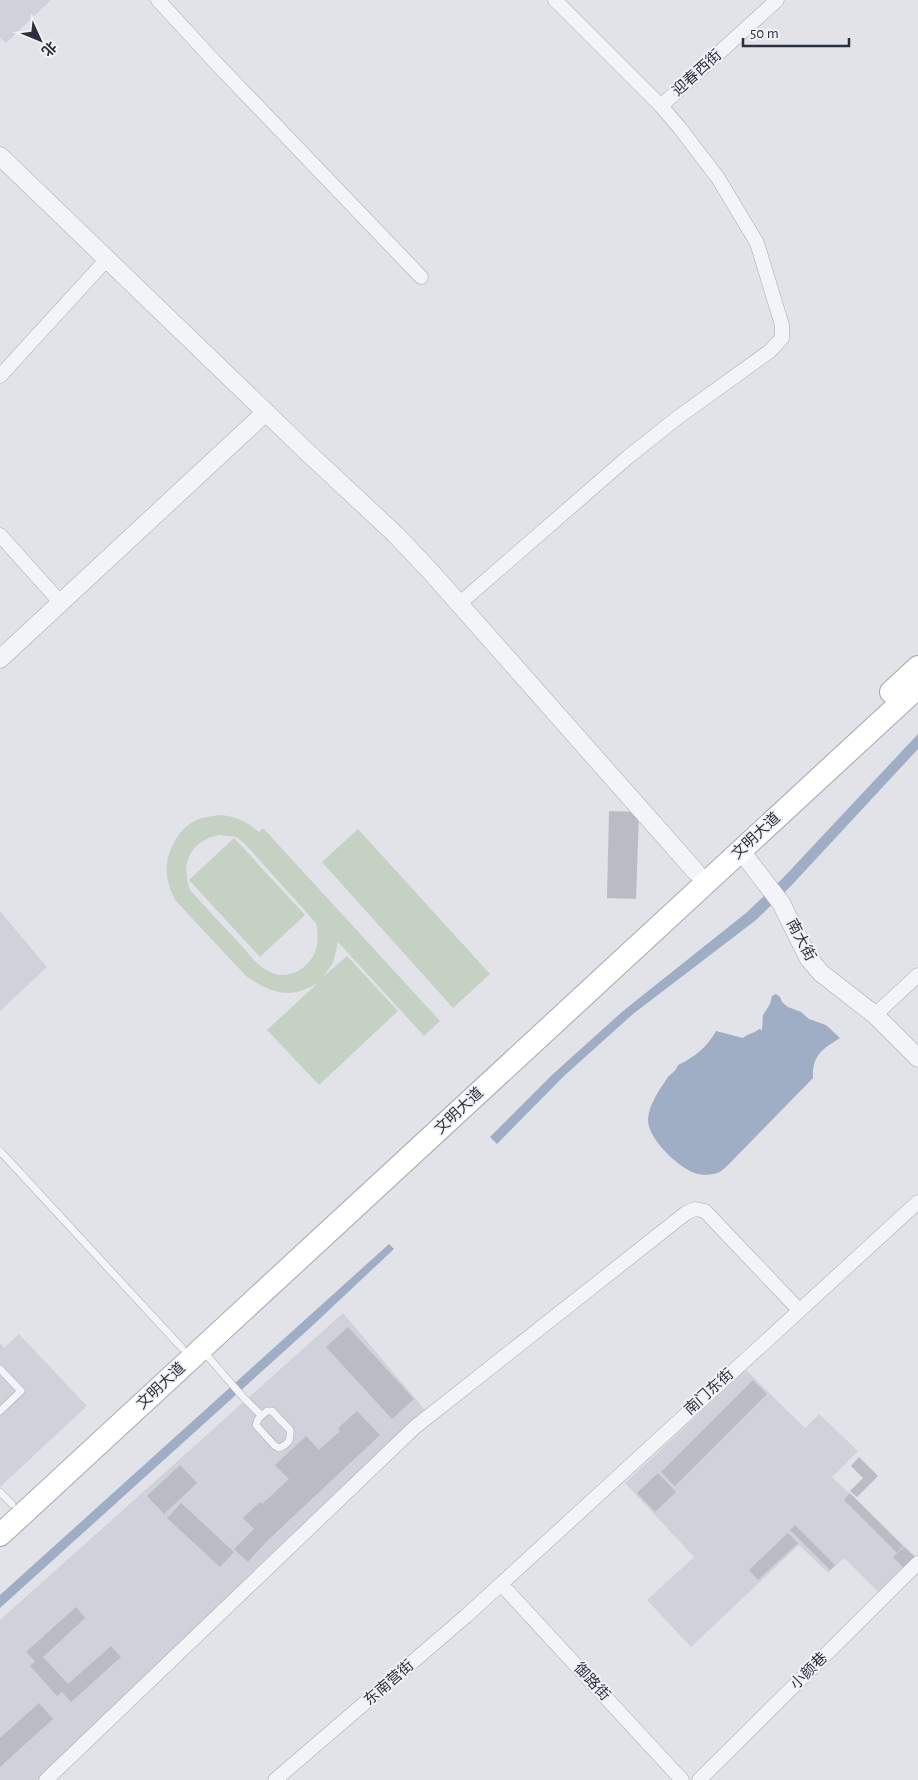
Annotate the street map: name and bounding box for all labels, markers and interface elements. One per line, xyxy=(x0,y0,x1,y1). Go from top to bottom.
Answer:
north arrow xyxy=(15,15,65,65)
scale bar xyxy=(743,15,849,47)
text: 50 m xyxy=(750,26,779,41)
text: 北 xyxy=(39,38,59,59)
street label: 迎春西街 xyxy=(669,47,724,99)
street label: 文明大道 xyxy=(728,809,783,862)
street label: 南大街 xyxy=(784,916,819,963)
street label: 文明大道 xyxy=(431,1084,486,1137)
street label: 文明大道 xyxy=(133,1359,188,1412)
street label: 南门东街 xyxy=(681,1366,736,1418)
street label: 小颜巷 xyxy=(787,1649,830,1692)
street label: 东南营街 xyxy=(361,1657,417,1708)
street label: 御路街 xyxy=(571,1660,614,1704)

